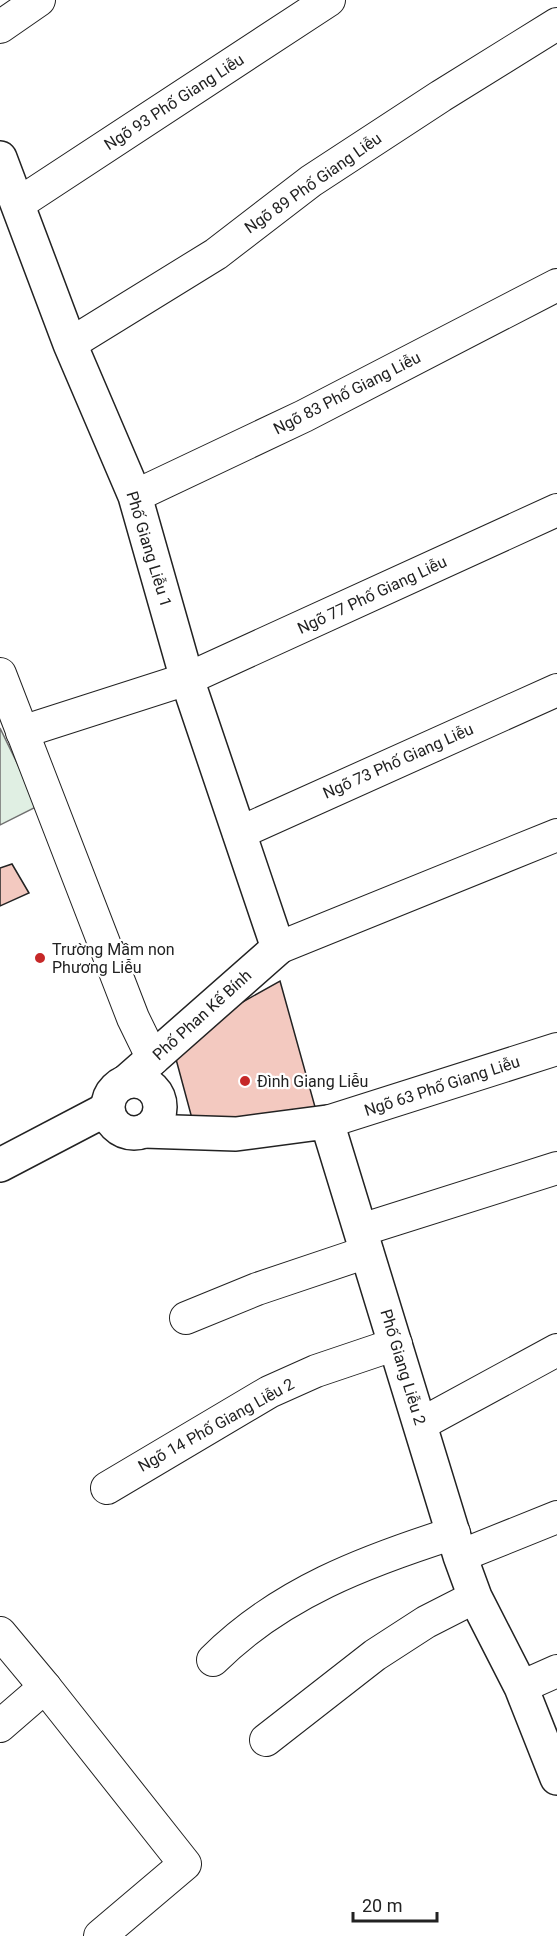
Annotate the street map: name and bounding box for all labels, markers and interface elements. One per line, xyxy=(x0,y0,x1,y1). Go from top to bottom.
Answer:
street label: Ngõ 93 Phố Giang Liễu xyxy=(101,50,247,154)
street label: Ngõ 89 Phố Giang Liễu xyxy=(241,129,385,237)
street label: Ngõ 83 Phố Giang Liễu xyxy=(270,348,424,438)
street label: Phố Giang Liễu 1 xyxy=(122,489,176,609)
street label: Ngõ 77 Phố Giang Liễu xyxy=(294,552,450,638)
street label: Ngõ 73 Phố Giang Liễu xyxy=(320,719,476,803)
place label: Trường Mầm non Phương Liễu xyxy=(52,940,175,977)
marker: Trường Mầm non Phương Liễu xyxy=(33,951,47,965)
street label: Phố Phan Kế Bính xyxy=(149,966,255,1064)
street label: Ngõ 63 Phố Giang Liễu xyxy=(362,1052,522,1120)
place label: Đình Giang Liễu xyxy=(257,1072,368,1091)
marker: Đình Giang Liễu xyxy=(238,1074,252,1088)
street label: Phố Giang Liễu 2 xyxy=(376,1307,430,1427)
street label: Ngõ 14 Phố Giang Liễu 2 xyxy=(135,1374,297,1476)
scale bar xyxy=(353,1885,437,1923)
text: 20 m xyxy=(362,1895,402,1916)

